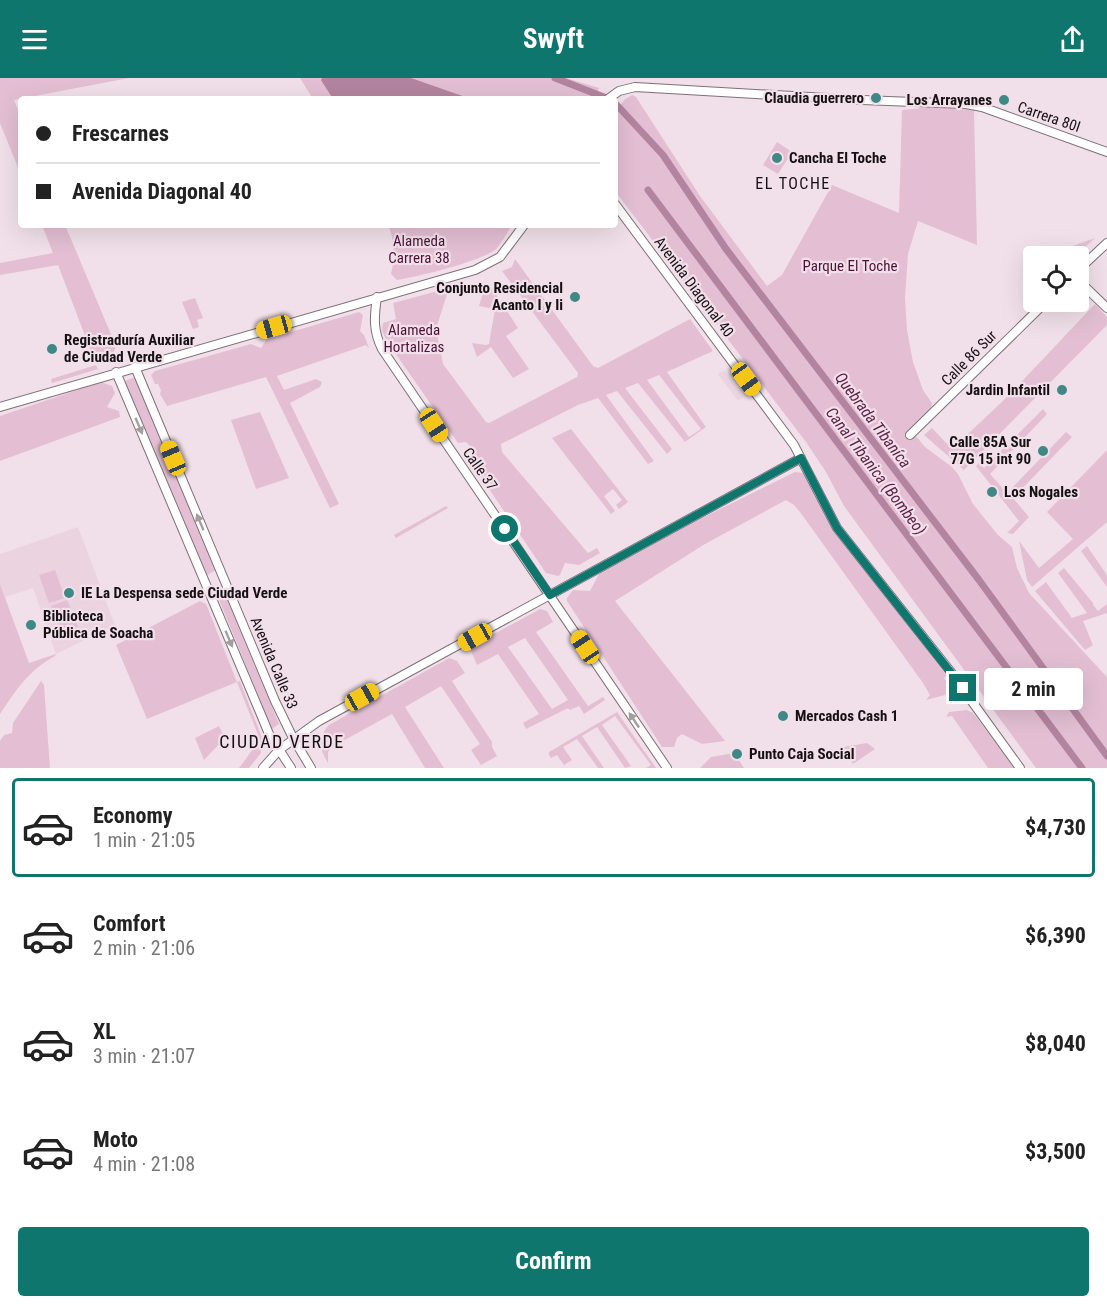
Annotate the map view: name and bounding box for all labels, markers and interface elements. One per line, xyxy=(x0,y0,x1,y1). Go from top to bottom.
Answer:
icon: menu xyxy=(18,23,51,56)
text: Swyft xyxy=(523,23,584,55)
icon: share xyxy=(1056,23,1089,56)
place label: Claudia guerrero xyxy=(764,89,864,107)
marker: Claudia guerrero xyxy=(869,91,883,105)
place label: Los Arrayanes xyxy=(906,91,992,109)
marker: Los Arrayanes xyxy=(997,93,1011,107)
street label: Carrera 80I xyxy=(1015,98,1083,136)
text: Frescarnes xyxy=(72,121,169,146)
place label: Cancha El Toche xyxy=(789,149,887,167)
marker: Cancha El Toche xyxy=(770,151,784,165)
district label: EL TOCHE xyxy=(755,174,831,193)
text: Avenida Diagonal 40 xyxy=(72,179,252,204)
park label: Alameda Carrera 38 xyxy=(388,232,450,267)
street label: Avenida Diagonal 40 xyxy=(650,233,738,341)
map controls xyxy=(1023,246,1089,312)
button: locate xyxy=(1023,246,1089,312)
park label: Parque El Toche xyxy=(803,257,897,275)
place label: Conjunto Residencial Acanto I y Ii xyxy=(436,279,563,314)
marker: Conjunto Residencial Acanto I y Ii xyxy=(568,290,582,304)
car xyxy=(254,313,294,341)
park label: Alameda Hortalizas xyxy=(384,321,445,356)
street label: Calle 86 Sur xyxy=(938,326,1001,389)
place label: Registraduría Auxiliar de Ciudad Verde xyxy=(64,331,195,366)
marker: Registraduría Auxiliar de Ciudad Verde xyxy=(45,342,59,356)
car xyxy=(728,359,764,399)
water label: Quebrada Tibaníca xyxy=(831,369,915,471)
place label: Jardin Infantil xyxy=(966,381,1050,399)
marker: Jardin Infantil xyxy=(1055,383,1069,397)
water label: Canal Tibanica (Bombeo) xyxy=(822,404,930,539)
car xyxy=(417,405,451,445)
one-way arrow xyxy=(134,418,144,436)
place label: Calle 85A Sur 77G 15 int 90 xyxy=(949,433,1031,468)
car xyxy=(158,438,188,478)
street label: Calle 37 xyxy=(459,444,501,494)
marker: Calle 85A Sur 77G 15 int 90 xyxy=(1036,444,1050,458)
place label: Los Nogales xyxy=(1004,483,1078,501)
marker: Los Nogales xyxy=(985,485,999,499)
one-way arrow xyxy=(195,513,205,531)
route start xyxy=(491,515,518,542)
place label: IE La Despensa sede Ciudad Verde xyxy=(81,584,287,602)
marker: IE La Despensa sede Ciudad Verde xyxy=(62,586,76,600)
place label: Biblioteca Pública de Soacha xyxy=(43,607,153,642)
street label: Avenida Calle 33 xyxy=(247,614,301,712)
marker: Biblioteca Pública de Soacha xyxy=(24,618,38,632)
car xyxy=(455,620,495,654)
car xyxy=(567,627,603,667)
one-way arrow xyxy=(224,630,234,648)
callout: 2 min xyxy=(984,667,1083,709)
route end xyxy=(949,674,976,701)
text: 2 min xyxy=(1011,677,1056,701)
car xyxy=(342,680,382,714)
place label: Mercados Cash 1 xyxy=(795,707,898,725)
marker: Mercados Cash 1 xyxy=(776,709,790,723)
one-way arrow xyxy=(628,712,640,728)
district label: CIUDAD VERDE xyxy=(219,731,345,752)
place label: Punto Caja Social xyxy=(749,745,855,763)
marker: Punto Caja Social xyxy=(730,747,744,761)
icon: car xyxy=(21,801,75,855)
text: Economy xyxy=(93,803,173,828)
text: $4,730 xyxy=(1025,815,1086,840)
text: 1 min · 21:05 xyxy=(93,828,195,852)
icon: car xyxy=(21,909,75,963)
text: Comfort xyxy=(93,911,166,936)
text: $6,390 xyxy=(1025,923,1086,948)
text: 2 min · 21:06 xyxy=(93,936,195,960)
icon: car xyxy=(21,1017,75,1071)
text: XL xyxy=(93,1019,116,1044)
text: $8,040 xyxy=(1025,1031,1086,1056)
text: 3 min · 21:07 xyxy=(93,1044,195,1068)
icon: car xyxy=(21,1125,75,1179)
text: Moto xyxy=(93,1127,138,1152)
text: $3,500 xyxy=(1025,1139,1086,1164)
text: 4 min · 21:08 xyxy=(93,1152,195,1176)
button: Confirm xyxy=(18,1227,1089,1296)

